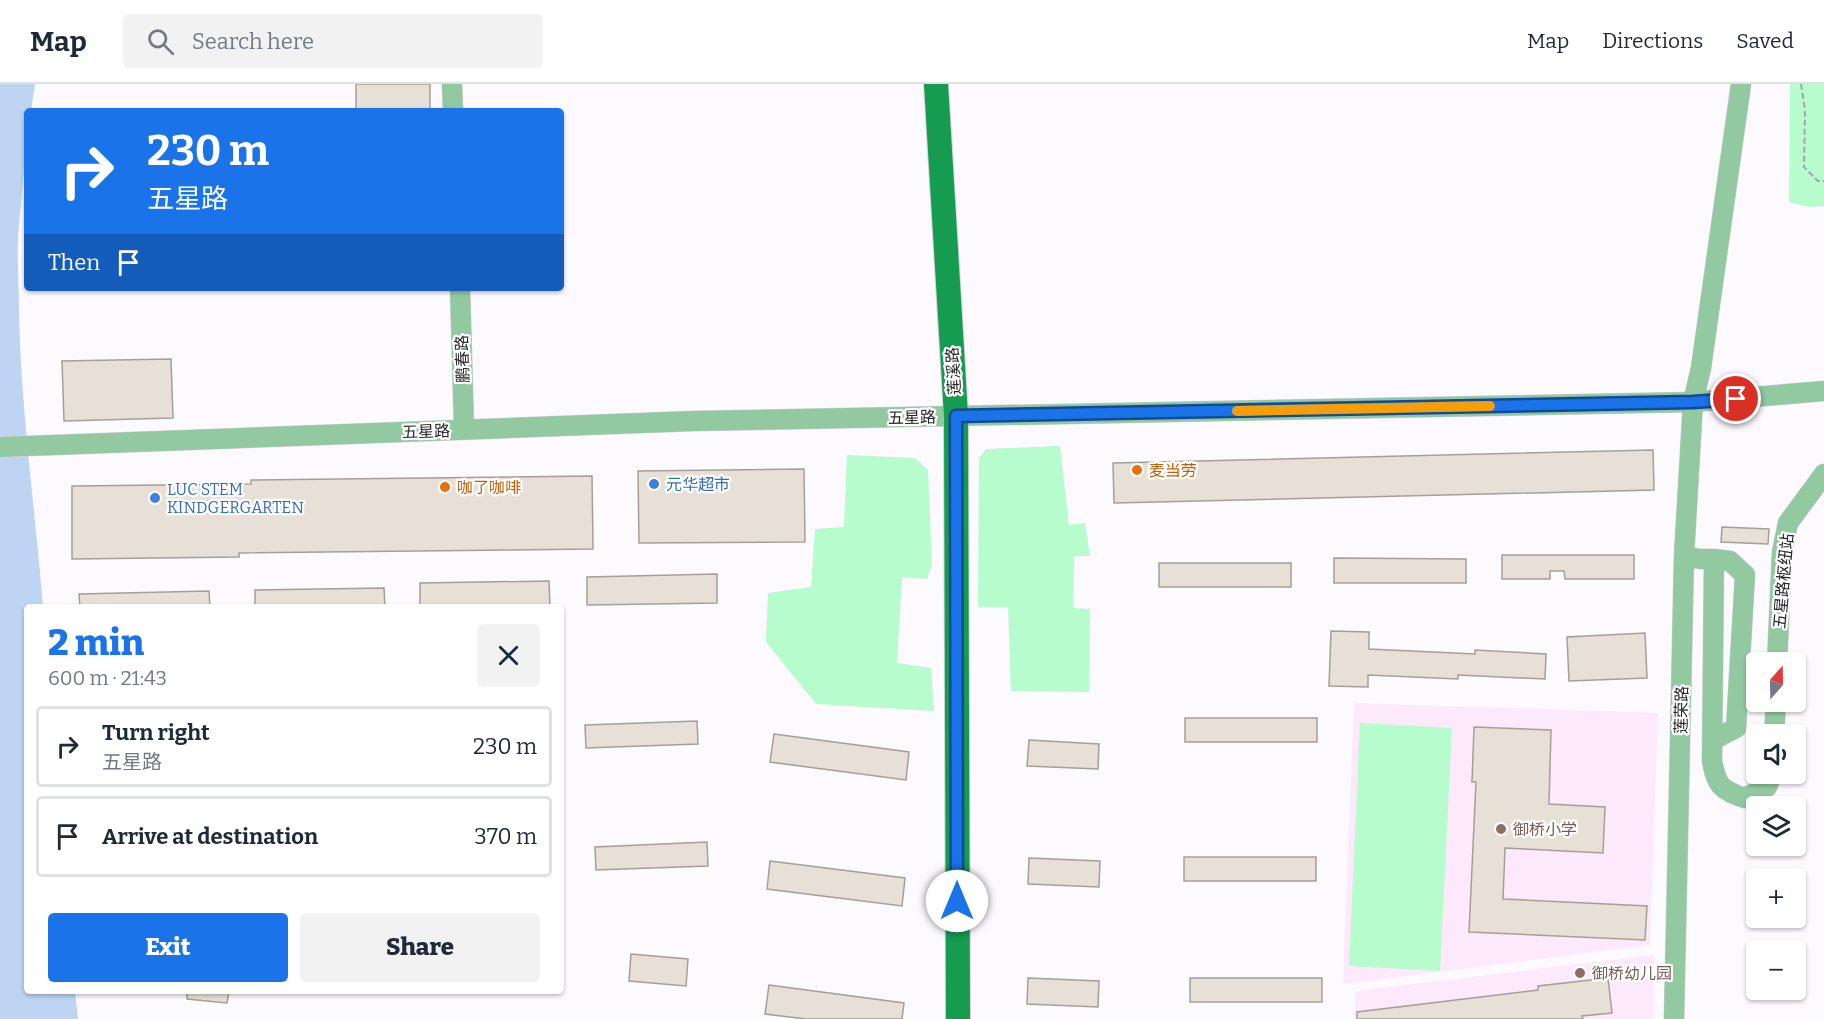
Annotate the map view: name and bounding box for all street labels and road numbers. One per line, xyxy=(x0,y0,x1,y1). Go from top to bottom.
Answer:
street label: 鹏春路 xyxy=(452,335,473,383)
street label: 莲溪路 xyxy=(943,347,964,395)
street label: 五星路 xyxy=(888,408,936,427)
street label: 五星路 xyxy=(402,421,450,442)
street label: 五星路枢纽站 xyxy=(1770,532,1797,630)
street label: 莲荣路 xyxy=(1672,686,1691,734)

